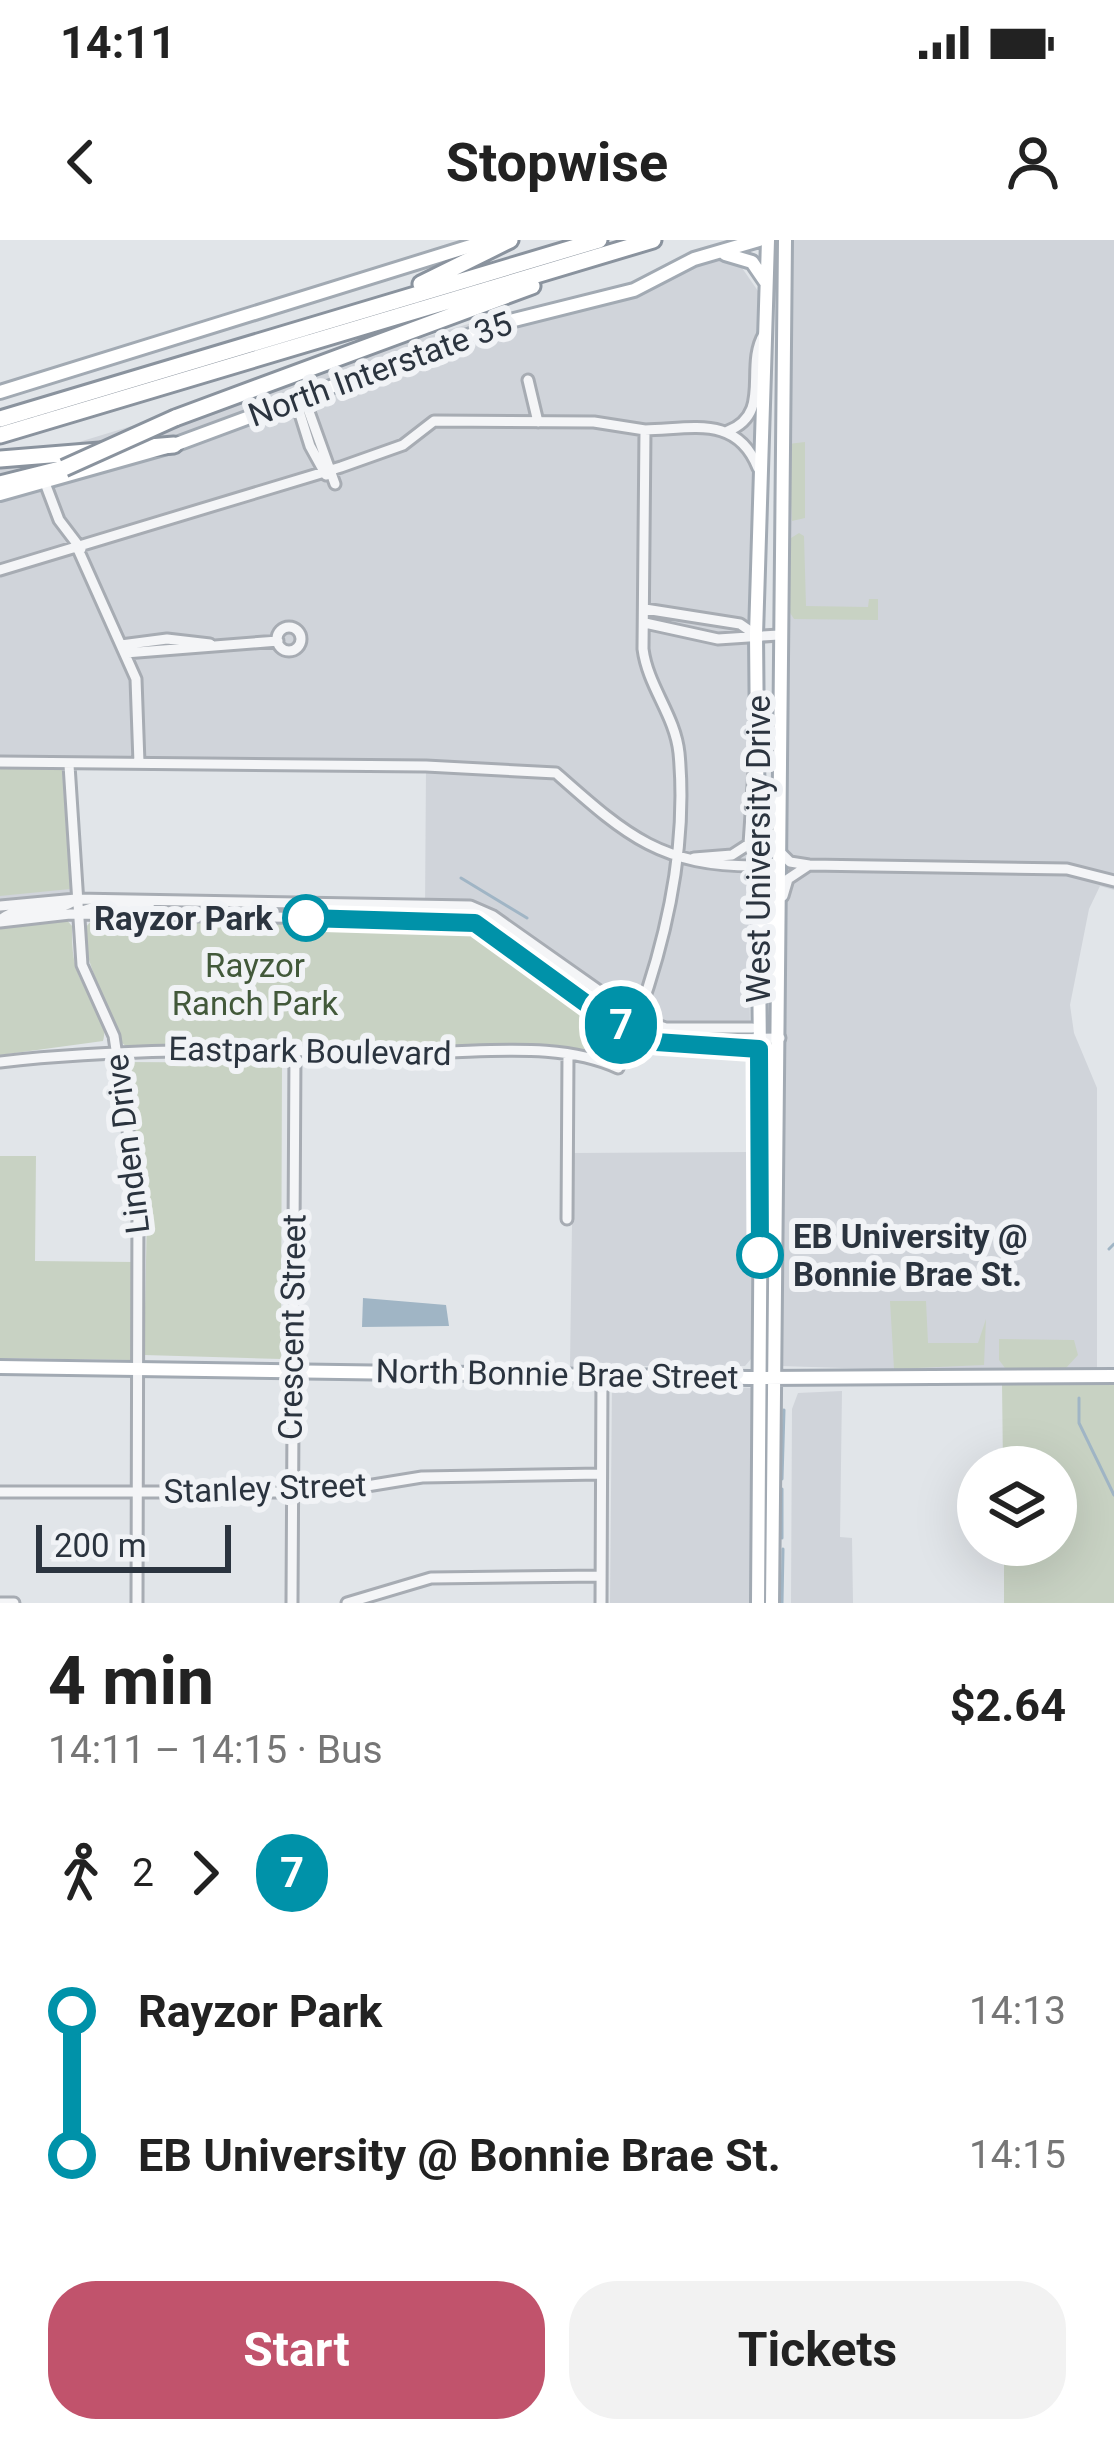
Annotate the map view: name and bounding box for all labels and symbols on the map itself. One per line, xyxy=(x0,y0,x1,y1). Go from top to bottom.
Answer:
street label: North Interstate 35 xyxy=(243,303,517,435)
street label: West University Drive xyxy=(739,695,778,1003)
marker: Rayzor Park xyxy=(284,896,328,940)
place label: Rayzor Park xyxy=(94,899,273,938)
park label: Rayzor Ranch Park xyxy=(172,946,339,1023)
line badge: 7 xyxy=(582,986,660,1064)
street label: Eastpark Boulevard xyxy=(168,1029,452,1073)
street label: Linden Drive xyxy=(97,1052,157,1236)
street label: Crescent Street xyxy=(271,1214,313,1440)
place label: EB University @ Bonnie Brae St. xyxy=(793,1217,1027,1294)
marker: EB University @ Bonnie Brae St. xyxy=(738,1233,782,1277)
street label: North Bonnie Brae Street xyxy=(375,1351,739,1397)
street label: Stanley Street xyxy=(163,1465,367,1511)
scale bar xyxy=(36,1519,231,1572)

